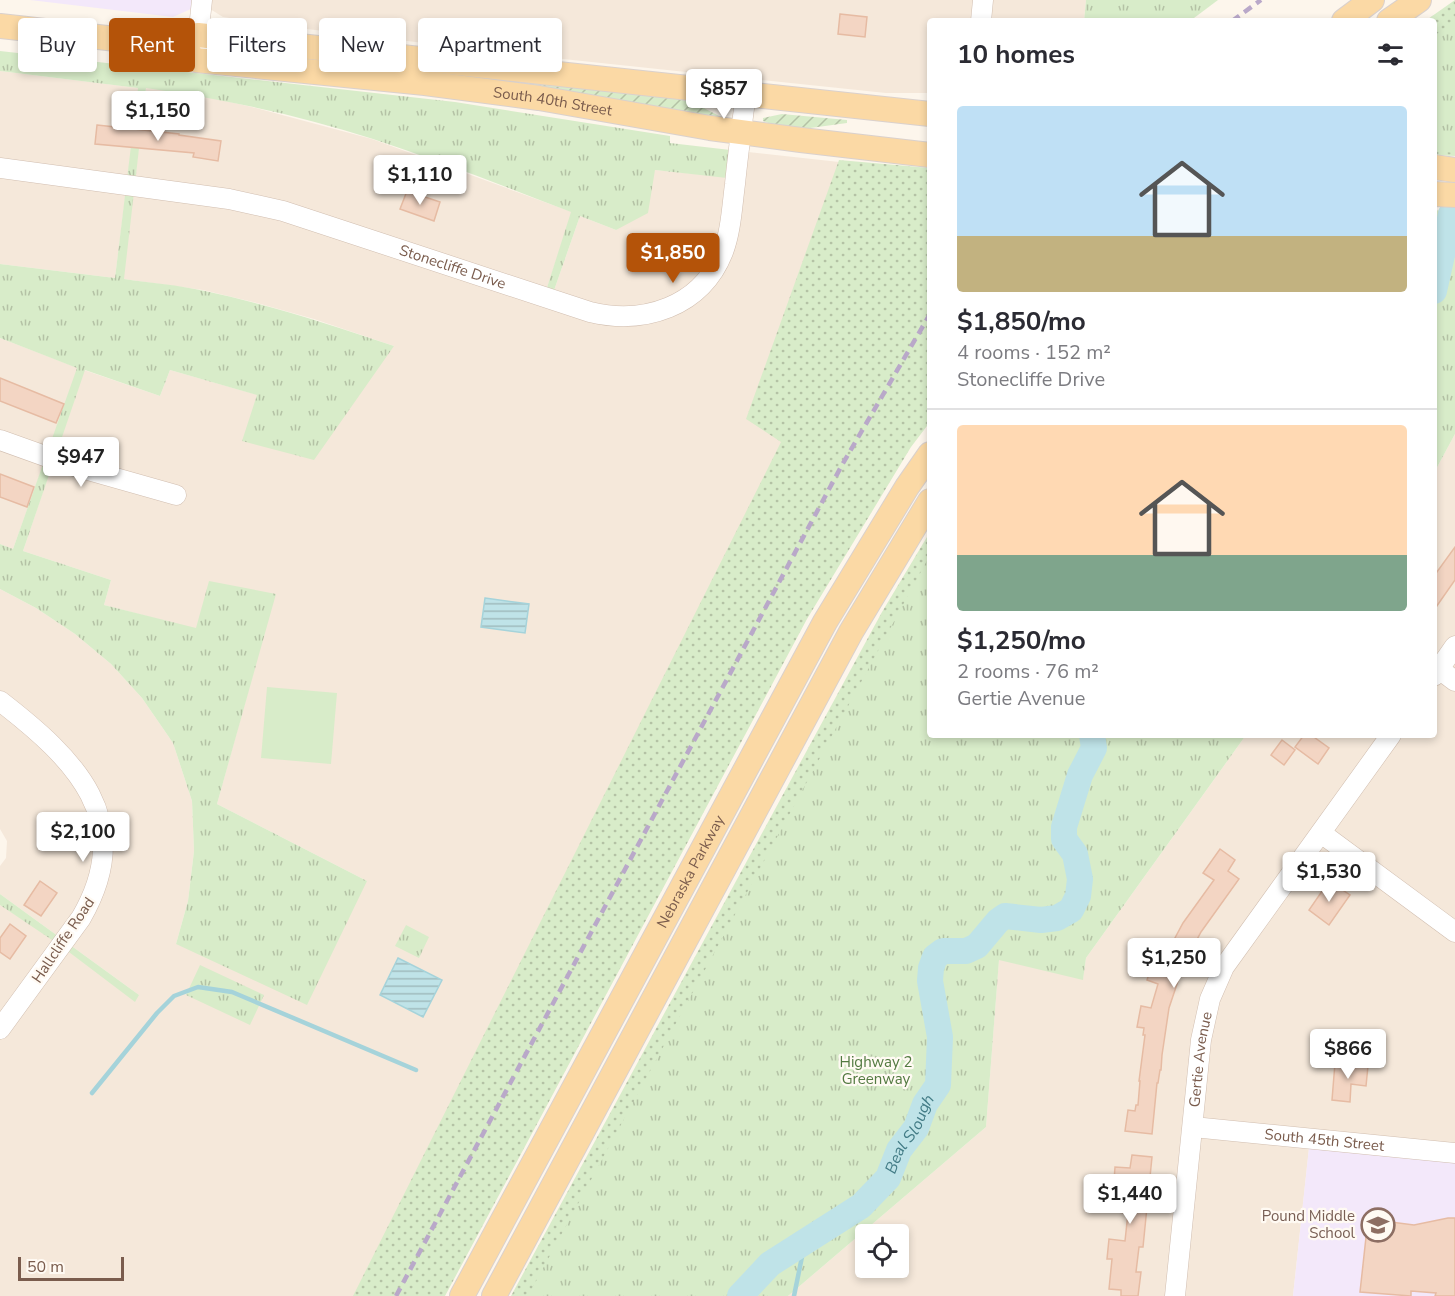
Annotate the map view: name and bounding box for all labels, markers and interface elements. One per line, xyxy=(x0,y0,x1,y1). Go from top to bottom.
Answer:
chip: Buy xyxy=(18,18,97,72)
chip: Rent xyxy=(109,18,195,72)
chip: Filters xyxy=(207,18,307,72)
chip: New xyxy=(319,18,406,72)
chip: Apartment xyxy=(418,18,562,72)
text: 10 homes xyxy=(957,37,1075,72)
icon: filters xyxy=(1374,38,1407,71)
pin: $857 xyxy=(688,69,760,120)
text: $857 xyxy=(700,75,748,102)
street label: South 40th Street xyxy=(492,82,614,121)
pin: $1,150 xyxy=(109,91,207,142)
text: $1,150 xyxy=(126,97,190,124)
icon: home xyxy=(1128,145,1236,253)
pin: $1,110 xyxy=(371,155,469,206)
text: $1,110 xyxy=(388,161,452,188)
pin: $1,850 xyxy=(624,233,722,284)
text: $1,850 xyxy=(641,239,705,266)
street label: Stonecliffe Drive xyxy=(397,240,509,294)
text: $1,850/mo xyxy=(957,304,1086,339)
text: 4 rooms · 152 m² xyxy=(957,339,1111,366)
text: Stonecliffe Drive xyxy=(957,366,1105,393)
pin: $947 xyxy=(45,437,117,488)
text: $947 xyxy=(57,443,105,470)
icon: home xyxy=(1128,464,1236,572)
text: $1,250/mo xyxy=(957,623,1086,658)
text: 2 rooms · 76 m² xyxy=(957,658,1099,685)
text: Gertie Avenue xyxy=(957,685,1085,712)
street label: Nebraska Parkway xyxy=(652,811,729,932)
pin: $2,100 xyxy=(34,812,132,863)
text: $2,100 xyxy=(51,818,115,845)
pin: $1,530 xyxy=(1280,852,1378,903)
text: $1,530 xyxy=(1297,858,1361,885)
street label: Hallcliffe Road xyxy=(27,893,99,987)
pin: $1,250 xyxy=(1125,938,1223,989)
text: $1,250 xyxy=(1142,944,1206,971)
street label: Gertie Avenue xyxy=(1184,1010,1217,1108)
pin: $866 xyxy=(1312,1029,1384,1080)
text: $866 xyxy=(1324,1035,1372,1062)
park label: Highway 2 Greenway xyxy=(839,1052,913,1089)
water label: Beal Slough xyxy=(880,1090,939,1177)
street label: South 45th Street xyxy=(1263,1124,1386,1156)
pin: $1,440 xyxy=(1081,1174,1179,1225)
text: $1,440 xyxy=(1098,1180,1162,1207)
place label: Pound Middle School xyxy=(1262,1206,1356,1243)
school or university icon: Pound Middle School xyxy=(1360,1207,1396,1243)
map controls xyxy=(855,1224,909,1278)
button: locate xyxy=(855,1224,909,1278)
scale bar xyxy=(18,1254,124,1282)
text: 50 m xyxy=(27,1256,64,1278)

